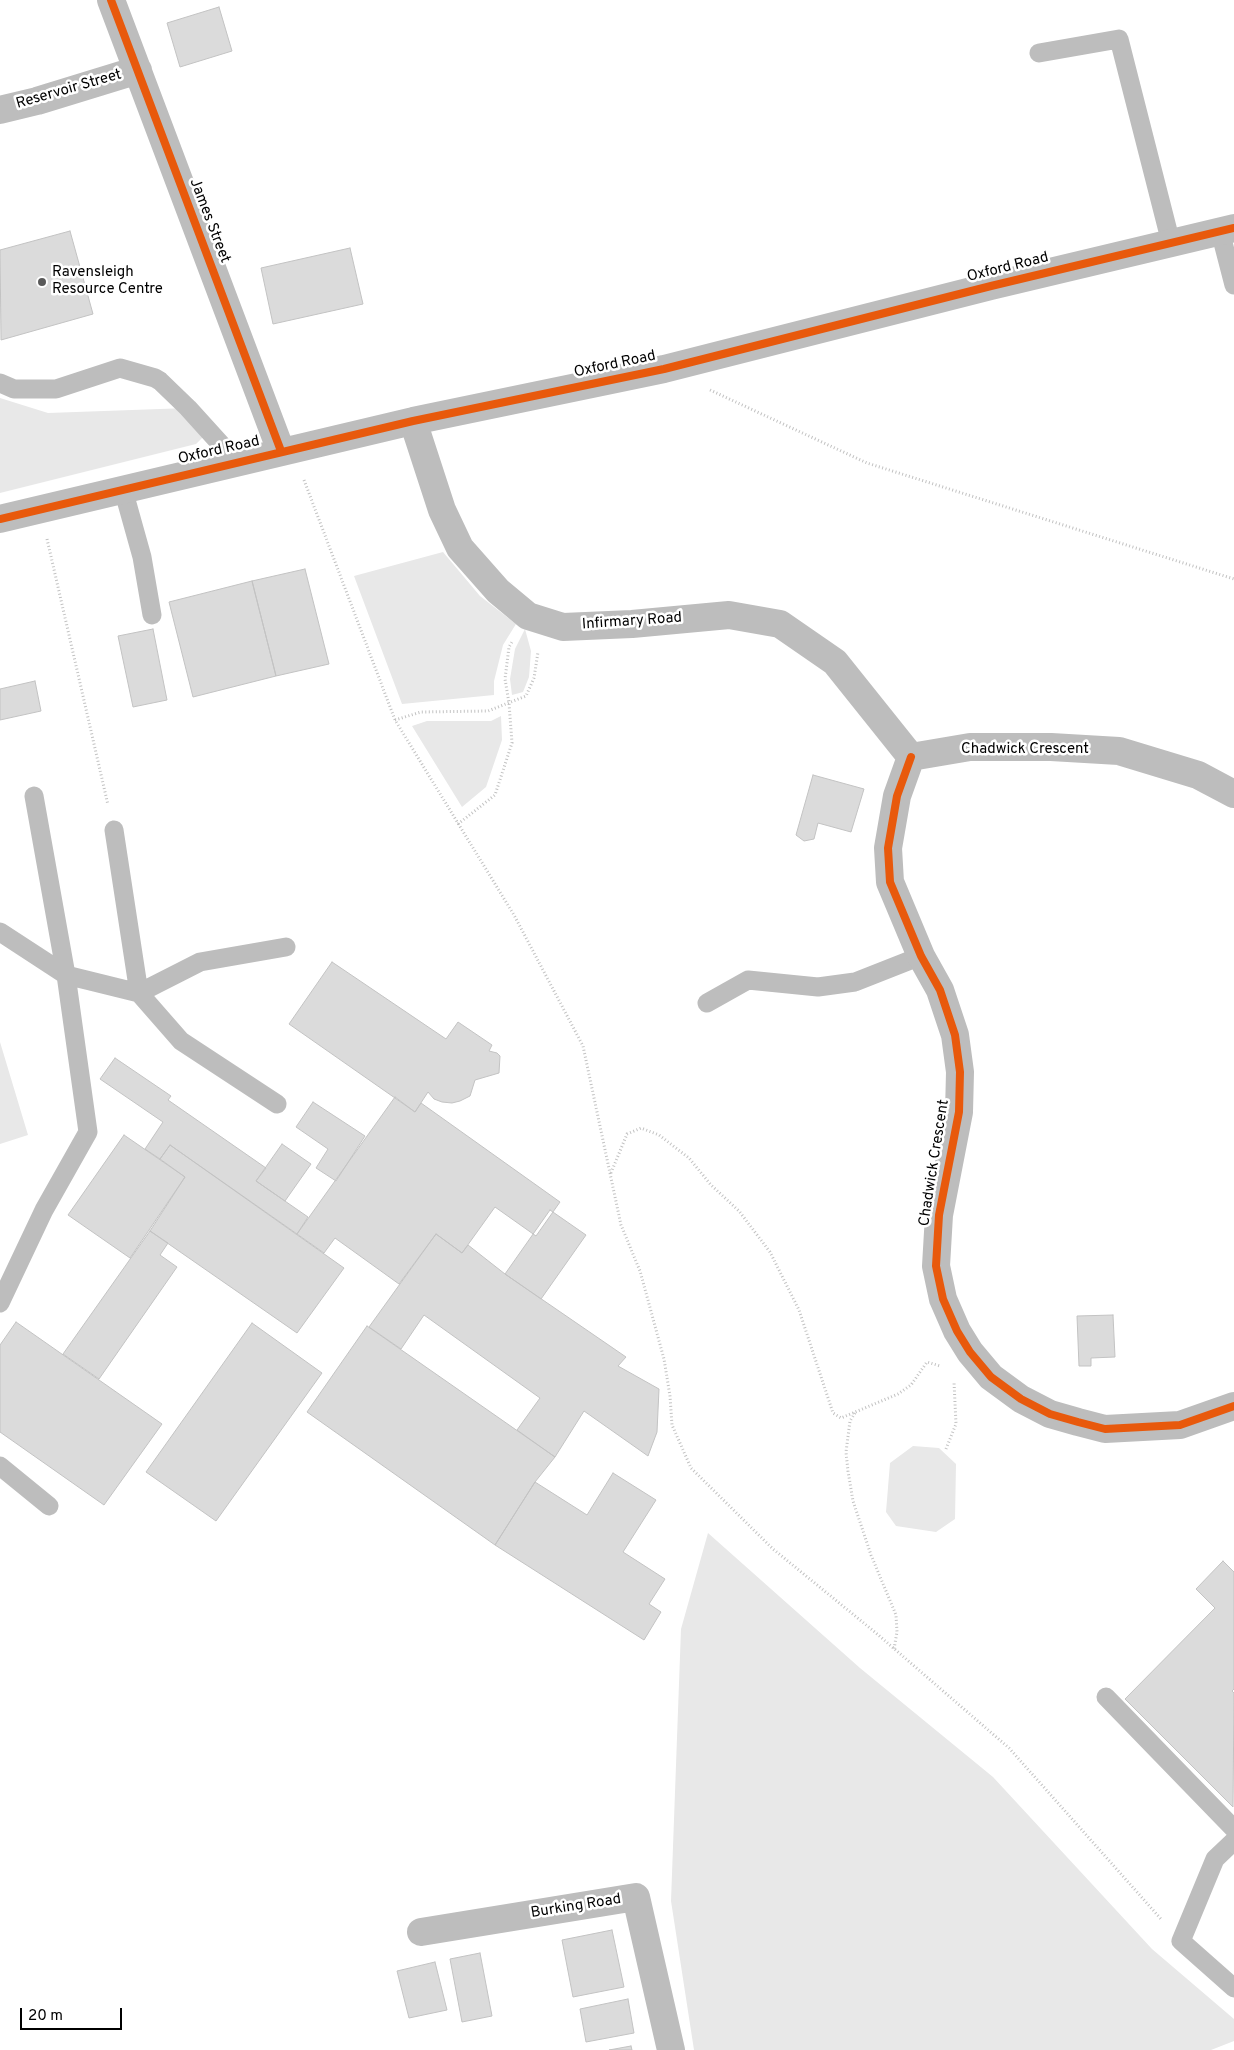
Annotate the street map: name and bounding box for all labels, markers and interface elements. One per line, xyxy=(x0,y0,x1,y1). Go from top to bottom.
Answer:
street label: Reservoir Street xyxy=(14,66,124,114)
street label: James Street xyxy=(185,176,233,266)
street label: Oxford Road xyxy=(965,249,1051,287)
place label: Ravensleigh Resource Centre xyxy=(52,264,163,299)
marker: Ravensleigh Resource Centre xyxy=(36,276,48,288)
street label: Oxford Road xyxy=(572,348,658,382)
street label: Oxford Road xyxy=(176,433,262,469)
street label: Infirmary Road xyxy=(581,610,683,634)
street label: Chadwick Crescent xyxy=(961,741,1089,759)
street label: Chadwick Crescent xyxy=(916,1098,954,1228)
street label: Burking Road xyxy=(530,1891,622,1923)
scale bar xyxy=(22,1998,125,2030)
text: 20 m xyxy=(28,2007,63,2026)

